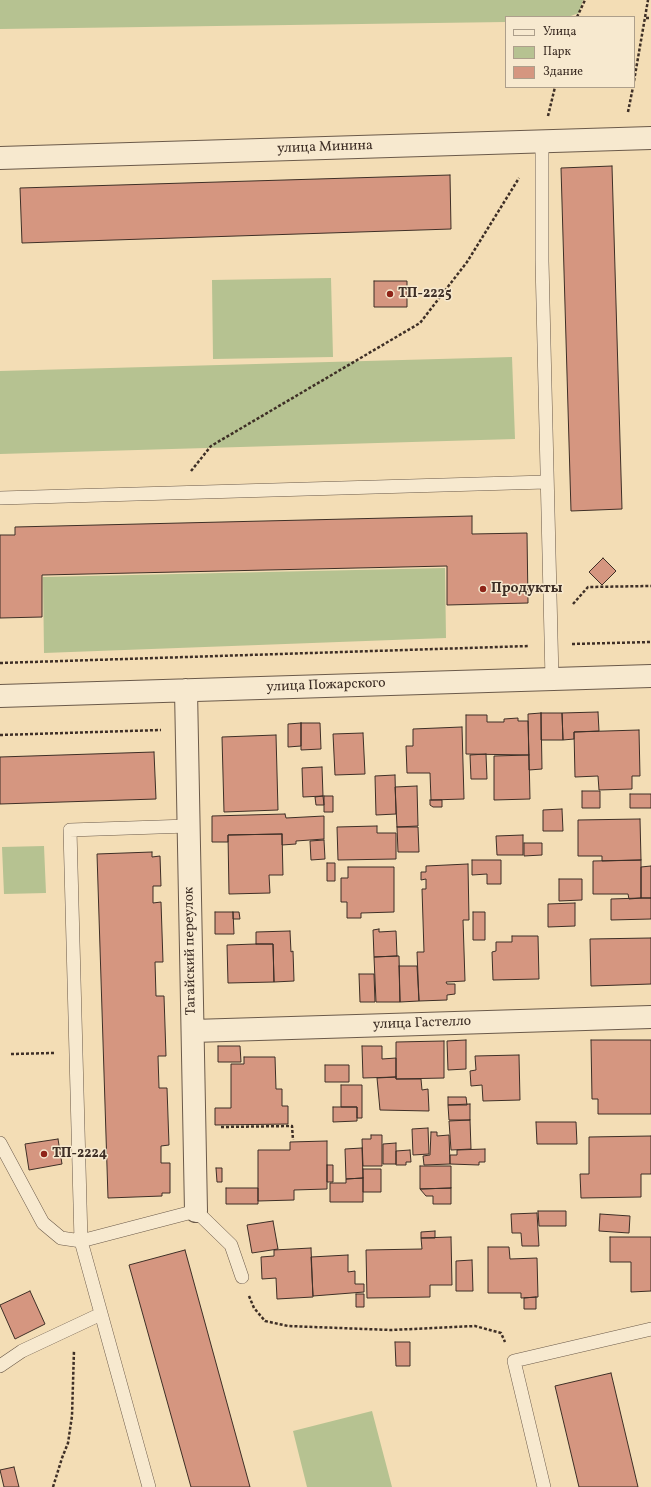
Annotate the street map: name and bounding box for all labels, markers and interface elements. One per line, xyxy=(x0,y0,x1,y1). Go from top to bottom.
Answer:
legend xyxy=(505,16,635,88)
text: Улица xyxy=(543,24,576,40)
text: Парк xyxy=(543,44,571,60)
text: Здание xyxy=(543,64,583,80)
street label: улица Минина xyxy=(277,138,373,158)
place label: ТП-2225 xyxy=(398,286,452,302)
marker: ТП-2225 xyxy=(385,289,395,299)
place label: Продукты xyxy=(491,581,563,597)
marker: Продукты xyxy=(478,584,488,594)
street label: улица Пожарского xyxy=(266,676,386,696)
street label: Тагайский переулок xyxy=(181,887,201,1015)
street label: улица Гастелло xyxy=(372,1014,472,1034)
place label: ТП-2224 xyxy=(52,1146,107,1162)
marker: ТП-2224 xyxy=(39,1149,49,1159)

